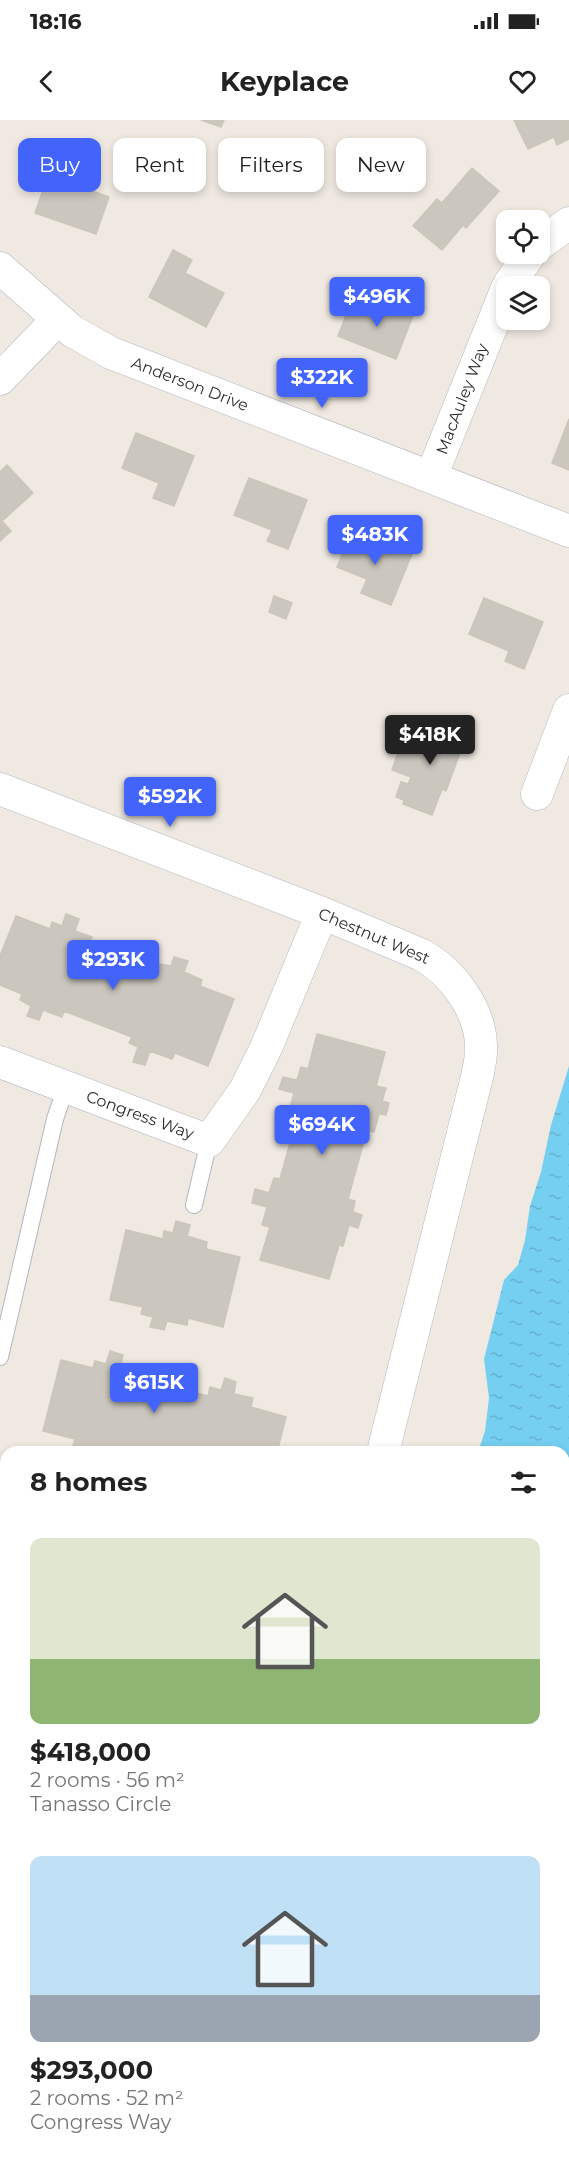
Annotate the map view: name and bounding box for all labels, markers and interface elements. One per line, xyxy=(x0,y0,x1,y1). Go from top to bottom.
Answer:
text: 18:16 xyxy=(30,8,82,35)
icon: back xyxy=(30,65,63,98)
text: Keyplace xyxy=(220,65,349,98)
icon: heart xyxy=(506,65,539,98)
chip: Buy xyxy=(18,138,101,192)
chip: Rent xyxy=(113,138,206,192)
chip: Filters xyxy=(218,138,324,192)
chip: New xyxy=(336,138,426,192)
map controls xyxy=(496,210,550,330)
button: locate xyxy=(496,210,550,264)
button: layers xyxy=(496,276,550,330)
pin: $496K xyxy=(335,277,419,328)
text: $496K xyxy=(344,284,410,308)
street label: MacAuley Way xyxy=(432,341,492,457)
street label: Anderson Drive xyxy=(129,353,251,415)
pin: $322K xyxy=(280,358,364,409)
text: $322K xyxy=(291,365,353,389)
pin: $483K xyxy=(333,515,417,566)
text: $483K xyxy=(342,522,408,546)
pin: $418K xyxy=(388,715,472,766)
text: $418K xyxy=(399,722,461,746)
pin: $592K xyxy=(128,777,212,828)
text: $592K xyxy=(138,784,202,808)
street label: Chestnut West xyxy=(315,904,433,968)
pin: $293K xyxy=(71,940,155,991)
text: $293K xyxy=(81,947,145,971)
street label: Congress Way xyxy=(84,1087,197,1143)
pin: $694K xyxy=(280,1105,364,1156)
text: $694K xyxy=(289,1112,355,1136)
pin: $615K xyxy=(112,1363,196,1414)
text: $615K xyxy=(124,1370,184,1394)
text: 8 homes xyxy=(30,1466,147,1498)
icon: filters xyxy=(507,1466,540,1499)
icon: home xyxy=(231,1577,339,1685)
text: $418,000 xyxy=(30,1736,151,1768)
text: 2 rooms · 56 m² xyxy=(30,1768,185,1792)
text: Tanasso Circle xyxy=(30,1792,171,1816)
icon: home xyxy=(231,1895,339,2003)
text: $293,000 xyxy=(30,2054,153,2086)
text: 2 rooms · 52 m² xyxy=(30,2086,184,2110)
text: Congress Way xyxy=(30,2110,171,2134)

